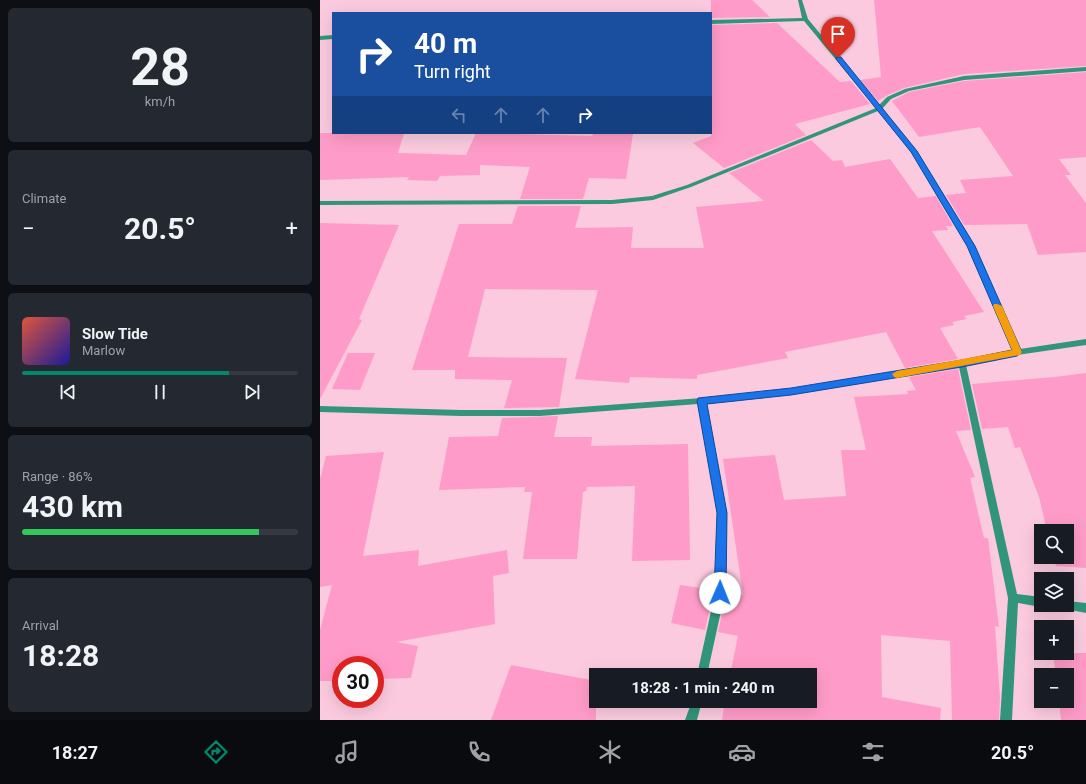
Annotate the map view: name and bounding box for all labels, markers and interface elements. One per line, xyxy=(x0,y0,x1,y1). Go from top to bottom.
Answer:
pin xyxy=(821,17,855,58)
icon: arrive xyxy=(827,23,849,45)
text: 40 m xyxy=(414,27,477,60)
icon: right xyxy=(348,28,400,80)
text: 28 xyxy=(130,37,190,98)
text: Turn right xyxy=(414,61,491,82)
text: km/h xyxy=(145,94,175,109)
icon: left xyxy=(448,104,470,126)
icon: ahead xyxy=(490,104,512,126)
icon: ahead xyxy=(532,104,554,126)
icon: right xyxy=(574,104,596,126)
text: Climate xyxy=(22,191,66,206)
text: 20.5° xyxy=(124,211,196,246)
text: − xyxy=(22,216,35,241)
text: + xyxy=(286,216,298,241)
text: Slow Tide xyxy=(82,325,148,343)
text: Marlow xyxy=(82,343,125,358)
icon: previous xyxy=(57,381,79,403)
icon: pause xyxy=(149,381,171,403)
icon: next xyxy=(241,381,263,403)
text: Range · 86% xyxy=(22,469,92,484)
text: 430 km xyxy=(22,489,123,524)
map controls xyxy=(1034,524,1074,708)
button: search xyxy=(1034,524,1074,564)
position arrow xyxy=(699,572,741,614)
button: layers xyxy=(1034,572,1074,612)
text: Arrival xyxy=(22,618,59,633)
button: + xyxy=(1034,620,1074,660)
text: 18:28 xyxy=(22,638,99,673)
speed limit sign: 30 xyxy=(332,656,384,708)
button: − xyxy=(1034,668,1074,708)
text: 18:28 · 1 min · 240 m xyxy=(632,679,774,697)
icon: directions xyxy=(202,738,230,766)
icon: music xyxy=(333,738,361,766)
icon: phone xyxy=(465,738,493,766)
icon: climate xyxy=(596,738,624,766)
icon: car xyxy=(728,738,756,766)
icon: filters xyxy=(859,738,887,766)
text: 18:27 xyxy=(52,742,98,763)
text: 20.5° xyxy=(991,742,1034,763)

